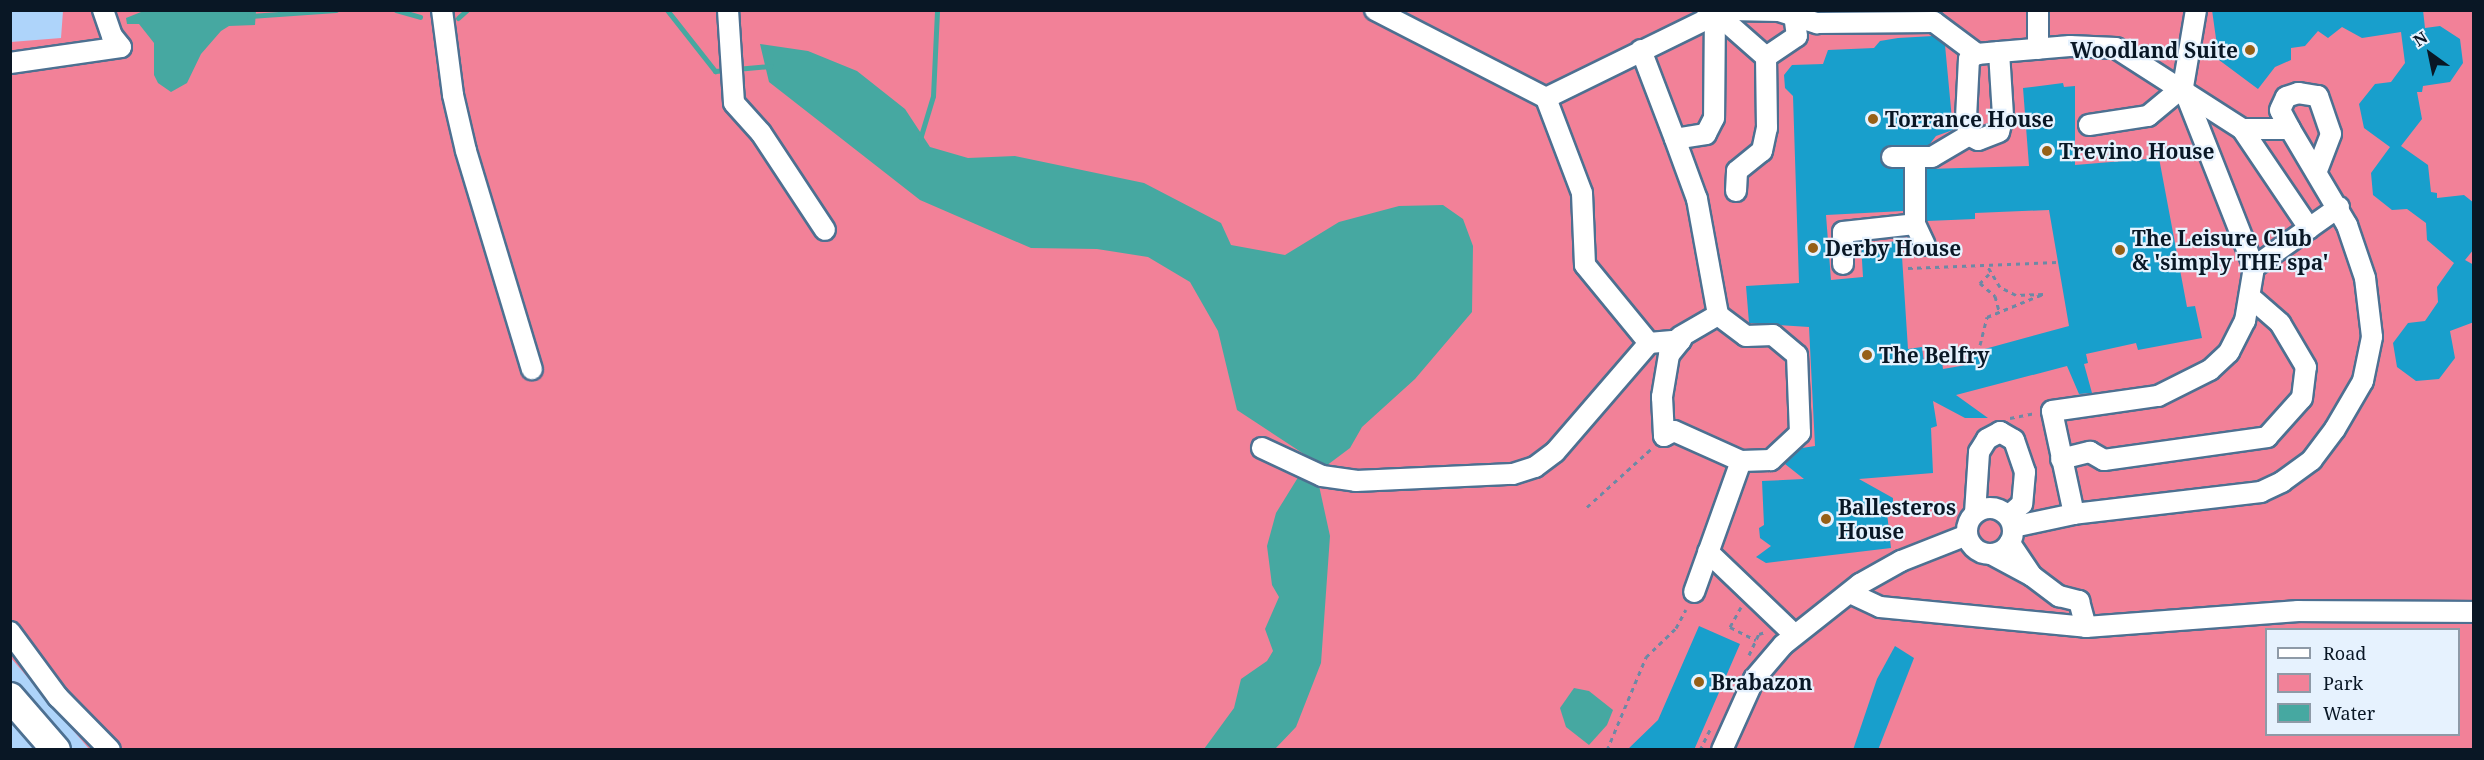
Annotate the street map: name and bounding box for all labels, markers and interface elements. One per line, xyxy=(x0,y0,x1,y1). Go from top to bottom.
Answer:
north arrow xyxy=(2400,24,2460,84)
text: N xyxy=(2409,26,2431,52)
place label: Woodland Suite xyxy=(2070,37,2238,63)
marker: Woodland Suite xyxy=(2243,43,2257,57)
place label: Torrance House xyxy=(1885,106,2054,132)
marker: Torrance House xyxy=(1866,112,1880,126)
place label: Trevino House xyxy=(2059,138,2214,164)
marker: Trevino House xyxy=(2040,144,2054,158)
place label: The Leisure Club & 'simply THE spa' xyxy=(2132,225,2329,275)
place label: Derby House xyxy=(1825,235,1961,261)
marker: Derby House xyxy=(1806,241,1820,255)
marker: The Leisure Club & 'simply THE spa' xyxy=(2113,243,2127,257)
place label: The Belfry xyxy=(1879,342,1989,368)
marker: The Belfry xyxy=(1860,348,1874,362)
place label: Ballesteros House xyxy=(1838,494,1956,544)
marker: Ballesteros House xyxy=(1819,512,1833,526)
legend xyxy=(2265,628,2460,736)
text: Road xyxy=(2323,641,2366,665)
place label: Brabazon xyxy=(1711,669,1813,695)
text: Park xyxy=(2323,671,2363,695)
marker: Brabazon xyxy=(1692,675,1706,689)
text: Water xyxy=(2323,701,2375,725)

